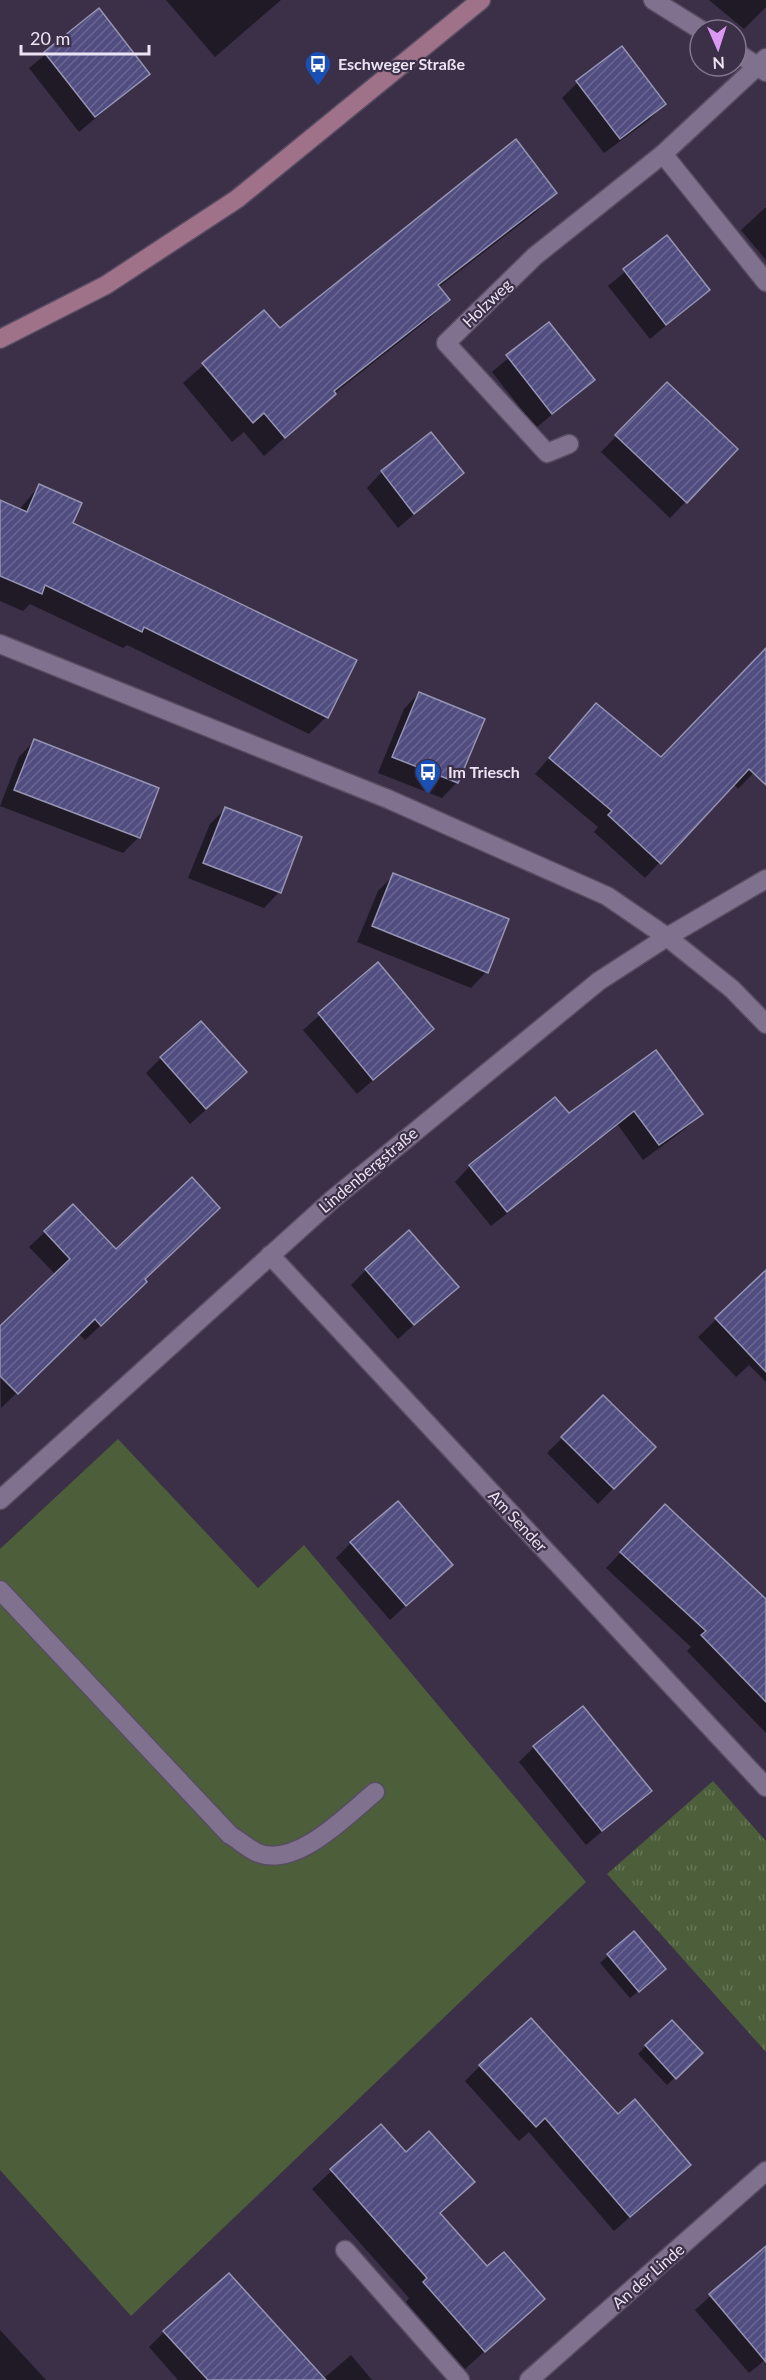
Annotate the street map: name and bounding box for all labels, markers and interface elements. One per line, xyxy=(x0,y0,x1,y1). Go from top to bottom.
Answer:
scale bar xyxy=(21,18,148,56)
north arrow xyxy=(688,18,748,78)
text: 20 m xyxy=(30,27,70,49)
bus stop icon: Eschweger Straße xyxy=(303,49,333,87)
place label: Eschweger Straße xyxy=(338,54,465,73)
text: N xyxy=(712,54,725,73)
street label: Holzweg xyxy=(458,275,515,331)
bus stop icon: Im Triesch xyxy=(413,757,443,795)
place label: Im Triesch xyxy=(448,762,520,781)
street label: Lindenbergstraße xyxy=(315,1123,421,1216)
street label: Am Sender xyxy=(485,1486,552,1556)
street label: An der Linde xyxy=(608,2239,688,2312)

